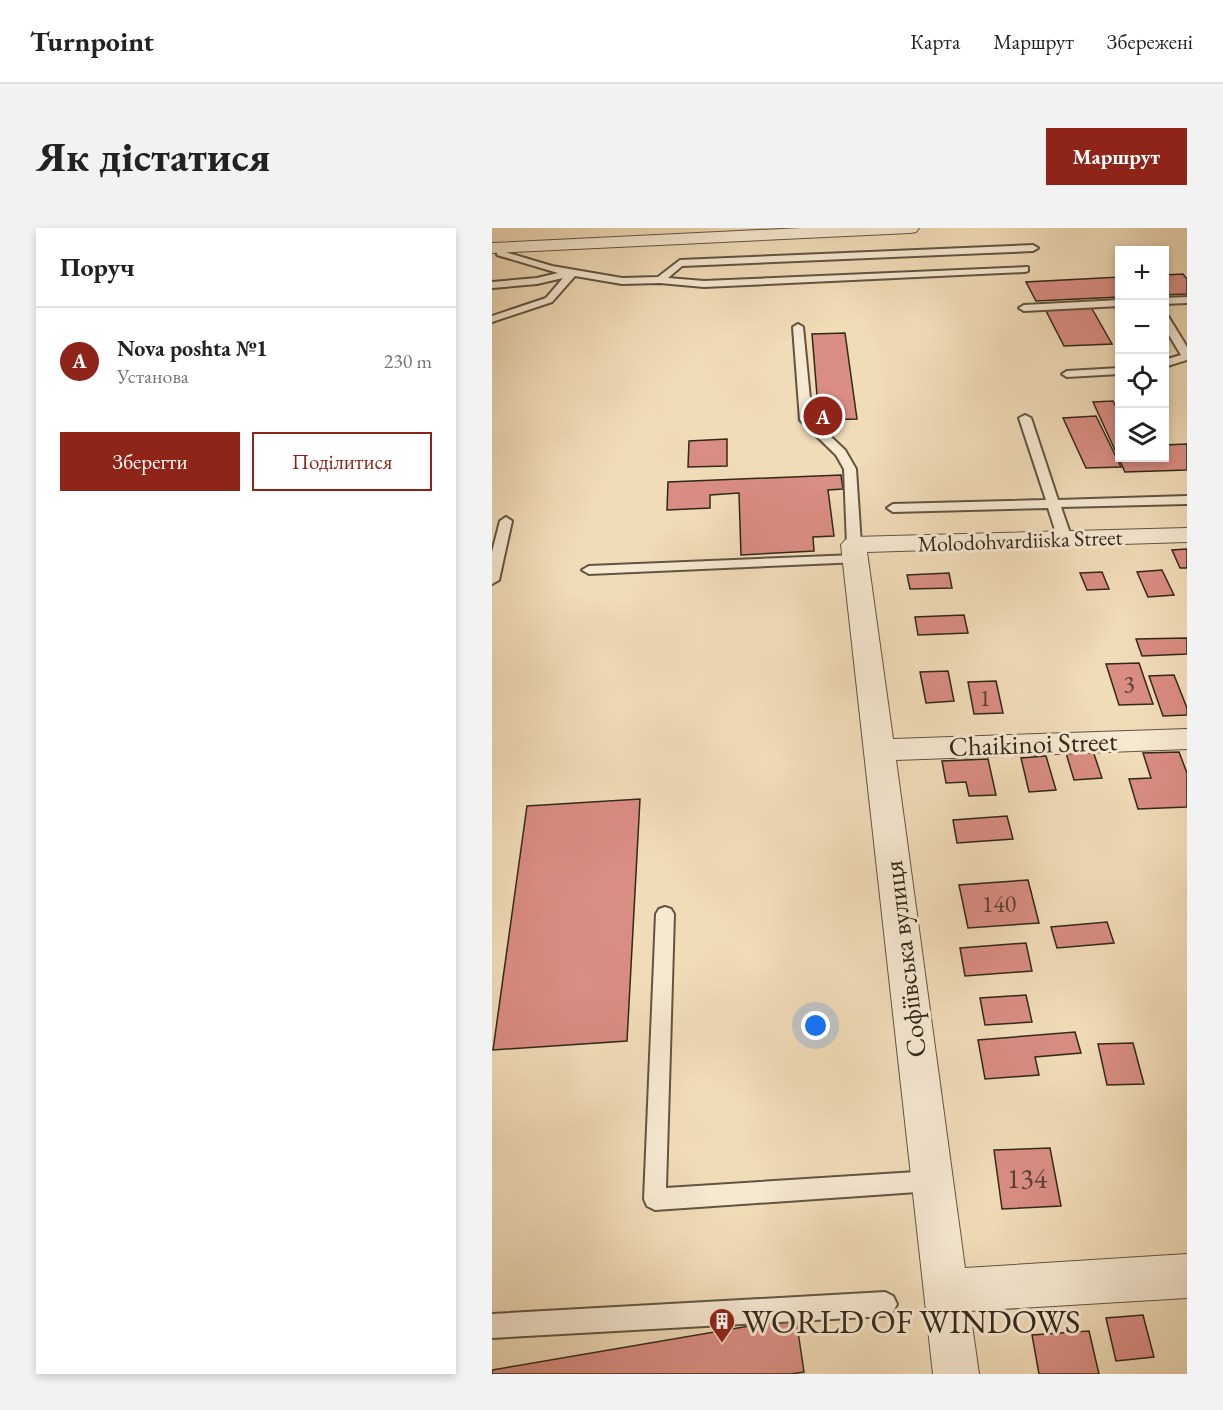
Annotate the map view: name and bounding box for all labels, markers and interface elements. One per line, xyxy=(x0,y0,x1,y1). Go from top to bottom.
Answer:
text: Turnpoint xyxy=(30,23,154,59)
text: Карта xyxy=(910,28,960,55)
text: Маршрут xyxy=(993,28,1074,55)
text: Збережені xyxy=(1107,28,1193,55)
button: Маршрут xyxy=(1046,128,1187,185)
text: Як дістатися xyxy=(36,129,270,184)
map controls xyxy=(1115,246,1169,462)
button: + xyxy=(1115,246,1169,300)
text: Поруч xyxy=(60,250,135,284)
button: − xyxy=(1115,300,1169,354)
text: Nova poshta №1 xyxy=(117,334,268,363)
text: A xyxy=(72,348,87,374)
text: 230 m xyxy=(384,348,432,374)
button: locate xyxy=(1115,354,1169,408)
text: Установа xyxy=(117,363,189,389)
pin: A xyxy=(804,394,842,438)
button: layers xyxy=(1115,408,1169,462)
button: Зберегти xyxy=(60,432,240,491)
button: Поділитися xyxy=(252,432,432,491)
street label: Molodohvardiiska Street xyxy=(917,522,1123,559)
house number: 3 xyxy=(1123,668,1135,699)
house number: 1 xyxy=(979,682,991,713)
street label: Chaikinoi Street xyxy=(948,723,1118,764)
street label: Софіївська вулиця xyxy=(875,859,934,1060)
house number: 140 xyxy=(982,888,1016,919)
your location xyxy=(801,1011,830,1040)
house number: 134 xyxy=(1007,1160,1048,1196)
place label: WORLD OF WINDOWS xyxy=(742,1300,1080,1343)
building icon: WORLD OF WINDOWS xyxy=(707,1306,737,1344)

